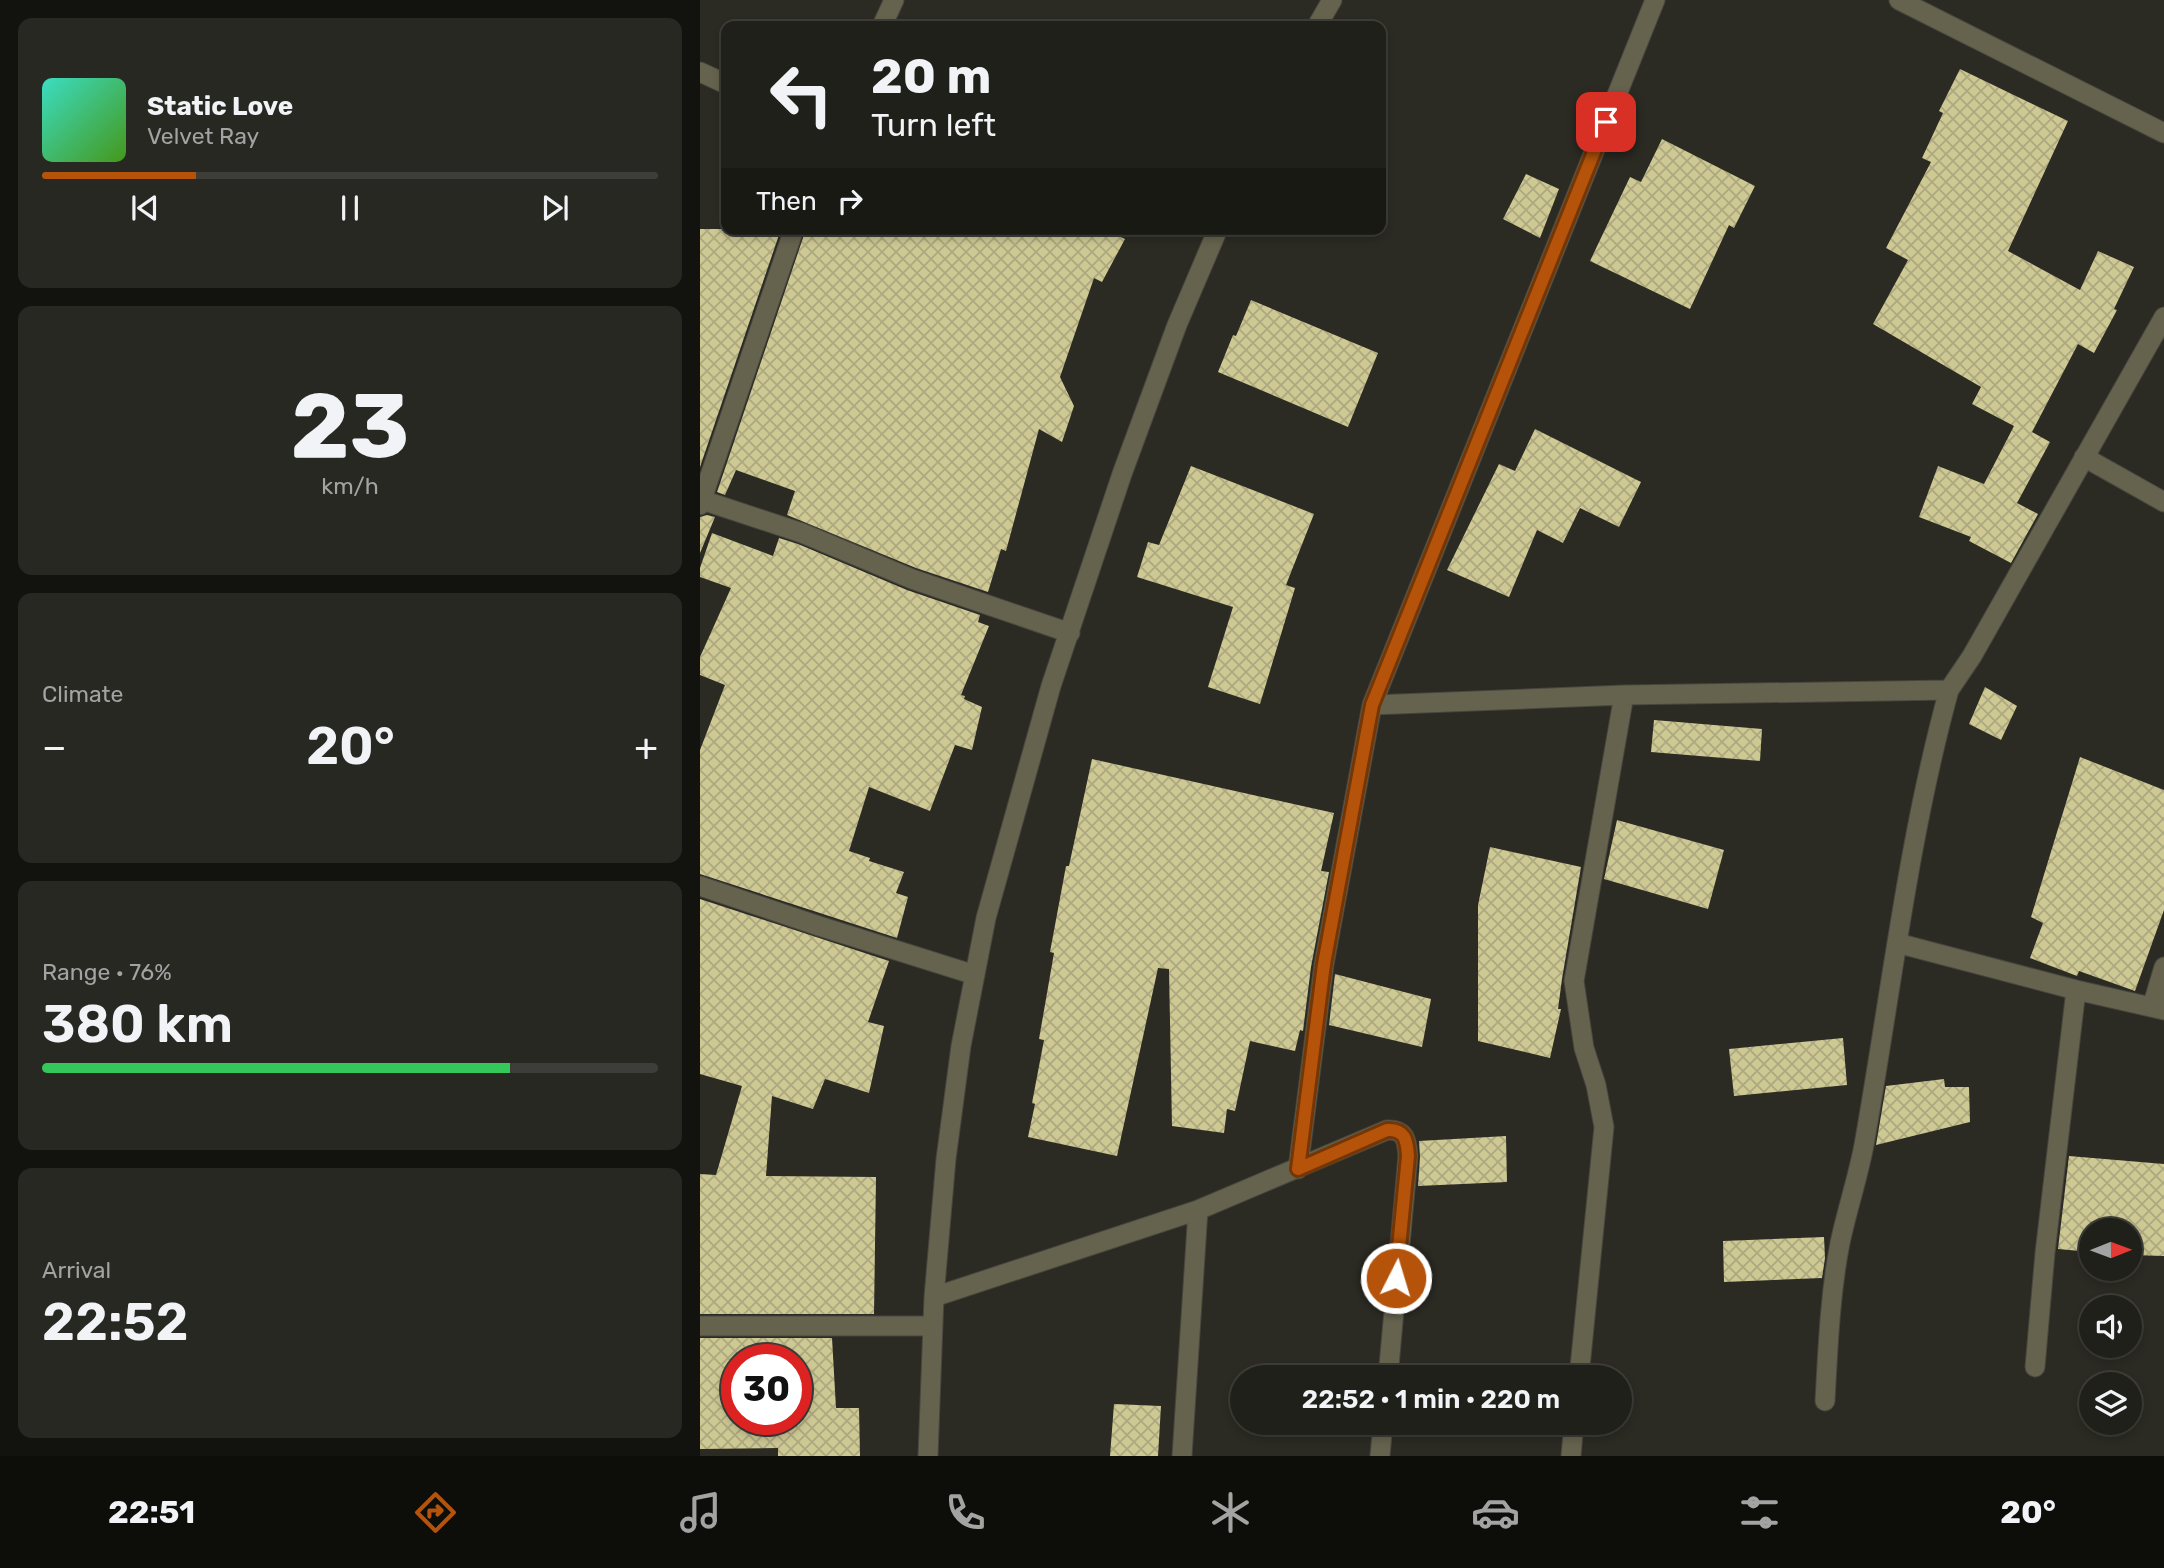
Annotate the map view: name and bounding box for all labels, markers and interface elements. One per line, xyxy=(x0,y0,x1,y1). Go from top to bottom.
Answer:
text: 20 m xyxy=(871,47,992,105)
icon: left xyxy=(756,49,847,140)
text: Static Love xyxy=(147,91,293,122)
pin xyxy=(1576,92,1636,152)
icon: arrive xyxy=(1587,103,1625,141)
text: Turn left xyxy=(871,106,996,144)
text: Velvet Ray xyxy=(147,122,259,150)
icon: right xyxy=(831,182,869,220)
text: Then xyxy=(756,186,817,217)
icon: previous xyxy=(126,189,164,227)
icon: pause xyxy=(331,189,369,227)
icon: next xyxy=(536,189,574,227)
text: 23 xyxy=(290,372,410,480)
text: km/h xyxy=(321,472,379,500)
text: Climate xyxy=(42,680,123,708)
text: 20° xyxy=(306,715,395,777)
text: − xyxy=(42,724,67,770)
text: + xyxy=(634,724,658,770)
text: Range · 76% xyxy=(42,958,172,986)
text: 380 km xyxy=(42,993,233,1055)
north arrow xyxy=(2079,1218,2142,1281)
map controls xyxy=(2079,1218,2142,1435)
position arrow xyxy=(1359,1241,1433,1315)
text: Arrival xyxy=(42,1256,111,1284)
text: 22:52 xyxy=(42,1291,188,1353)
button: sound xyxy=(2079,1295,2142,1358)
speed limit sign: 30 xyxy=(721,1344,812,1435)
button: layers xyxy=(2079,1372,2142,1435)
text: 22:52 · 1 min · 220 m xyxy=(1302,1384,1560,1415)
icon: directions xyxy=(411,1488,460,1537)
icon: music xyxy=(676,1488,725,1537)
icon: phone xyxy=(941,1488,990,1537)
icon: climate xyxy=(1206,1488,1255,1537)
icon: car xyxy=(1471,1488,1520,1537)
icon: filters xyxy=(1735,1488,1784,1537)
text: 22:51 xyxy=(108,1493,195,1531)
text: 20° xyxy=(2000,1493,2056,1531)

